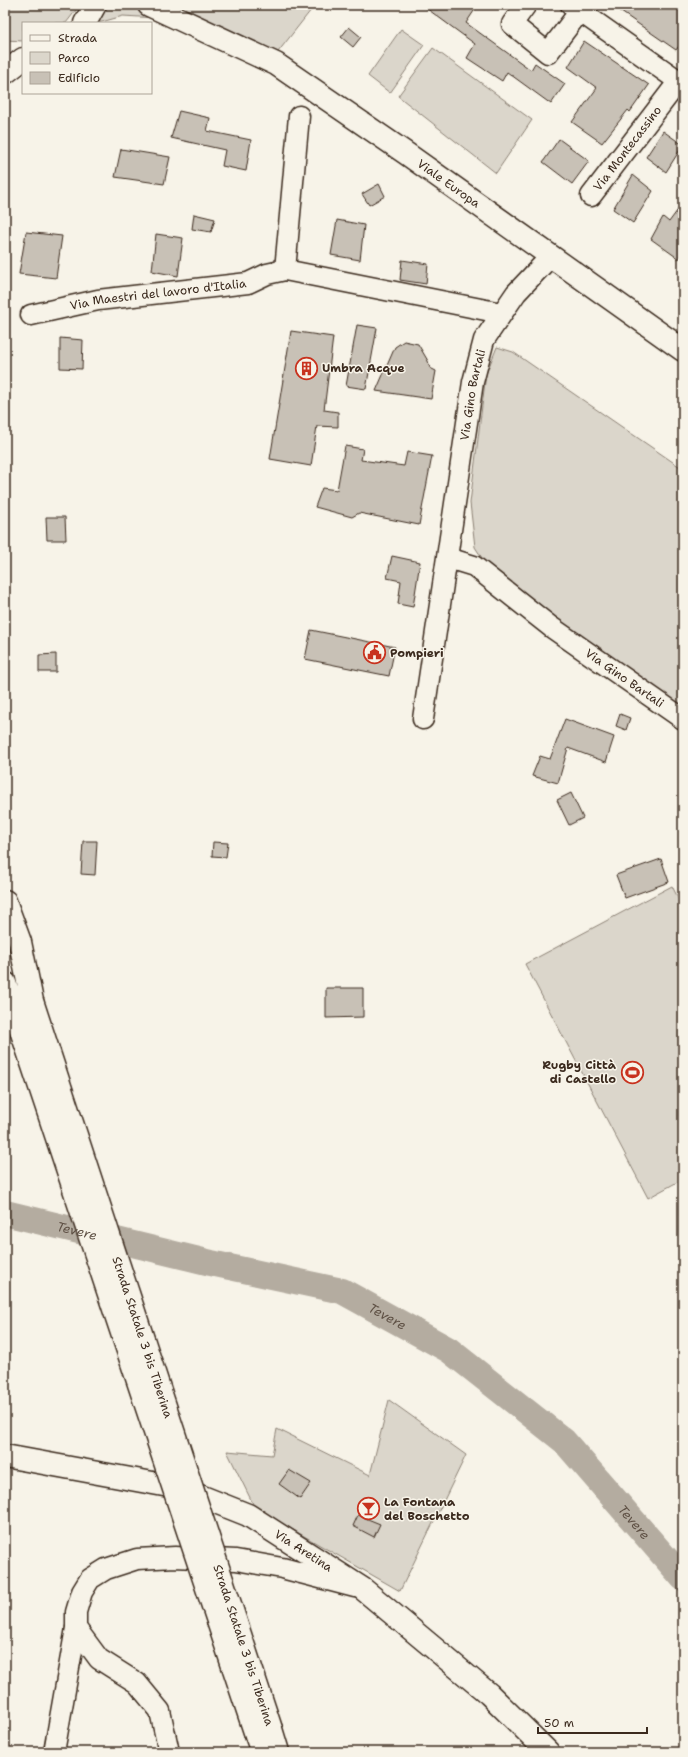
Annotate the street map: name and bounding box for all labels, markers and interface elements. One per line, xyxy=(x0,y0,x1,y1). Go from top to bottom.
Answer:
legend xyxy=(22,22,152,94)
text: Strada xyxy=(58,30,98,46)
text: Parco xyxy=(58,50,90,66)
text: Edificio xyxy=(58,70,100,86)
street label: Via Montecassino xyxy=(590,103,665,194)
street label: Viale Europa xyxy=(414,156,484,212)
street label: Via Maestri del lavoro d'Italia xyxy=(68,275,248,314)
street label: Via Gino Bartali xyxy=(456,347,489,442)
building icon: Umbra Acque xyxy=(294,355,320,381)
place label: Umbra Acque xyxy=(322,360,405,376)
public building icon: Pompieri xyxy=(361,640,387,666)
place label: Pompieri xyxy=(390,645,444,661)
street label: Via Gino Bartali xyxy=(582,645,667,711)
place label: Rugby Città di Castello xyxy=(542,1057,617,1087)
sports icon: Rugby Città di Castello xyxy=(619,1059,645,1085)
water label: Tevere xyxy=(55,1217,99,1244)
street label: Strada Statale 3 bis Tiberina xyxy=(108,1255,177,1421)
water label: Tevere xyxy=(366,1299,410,1333)
place label: La Fontana del Boschetto xyxy=(384,1494,470,1524)
bar icon: La Fontana del Boschetto xyxy=(356,1496,382,1522)
water label: Tevere xyxy=(615,1501,654,1543)
street label: Via Aretina xyxy=(271,1526,336,1576)
street label: Strada Statale 3 bis Tiberina xyxy=(210,1562,278,1728)
scale bar xyxy=(538,1709,647,1735)
text: 50 m xyxy=(544,1715,574,1731)

